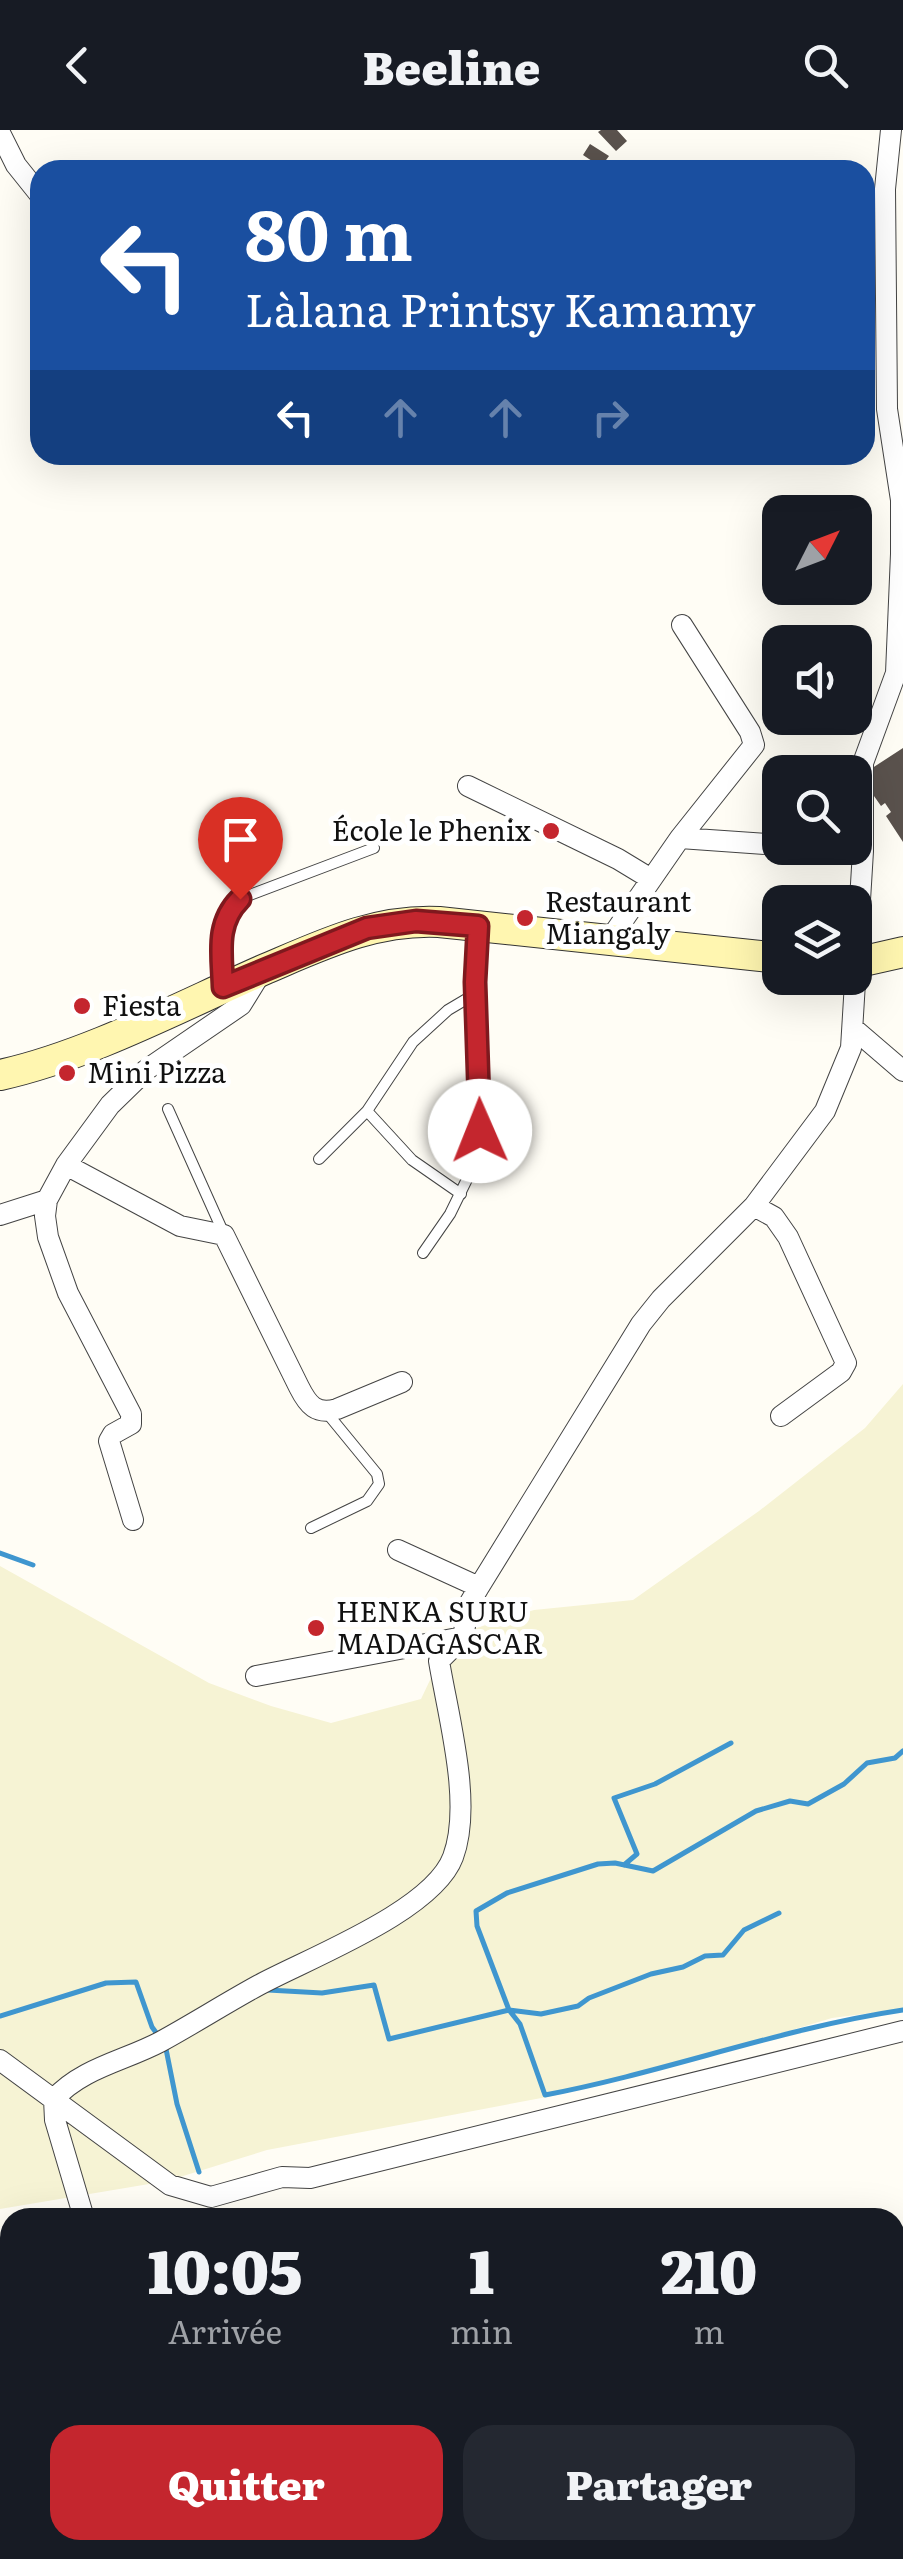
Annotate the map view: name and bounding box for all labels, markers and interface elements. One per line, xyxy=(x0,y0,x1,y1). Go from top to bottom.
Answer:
text: Beeline xyxy=(363,32,540,99)
icon: back xyxy=(50,38,105,93)
icon: search xyxy=(798,38,853,93)
text: 80 m xyxy=(245,179,413,283)
icon: left xyxy=(80,200,210,330)
text: Làlana Printsy Kamamy xyxy=(245,274,755,341)
icon: left xyxy=(268,390,323,445)
icon: ahead xyxy=(373,390,428,445)
icon: ahead xyxy=(478,390,533,445)
icon: right xyxy=(583,390,638,445)
north arrow xyxy=(762,495,872,605)
map controls xyxy=(762,495,872,995)
button: sound xyxy=(762,625,872,735)
button: search xyxy=(762,755,872,865)
pin xyxy=(198,797,283,900)
place label: École le Phenix xyxy=(332,808,531,850)
icon: arrive xyxy=(213,812,268,867)
marker: École le Phenix xyxy=(540,820,562,842)
place label: Restaurant Miangaly xyxy=(545,879,692,953)
button: layers xyxy=(762,885,872,995)
marker: Restaurant Miangaly xyxy=(514,907,536,929)
place label: Fiesta xyxy=(102,983,181,1025)
marker: Fiesta xyxy=(71,995,93,1017)
place label: Mini Pizza xyxy=(87,1050,226,1092)
marker: Mini Pizza xyxy=(56,1062,78,1084)
position arrow xyxy=(428,1079,532,1183)
place label: HENKA SURU MADAGASCAR xyxy=(336,1589,543,1663)
marker: HENKA SURU MADAGASCAR xyxy=(305,1617,327,1639)
text: 10:05 xyxy=(148,2223,302,2312)
text: 1 xyxy=(469,2223,494,2312)
text: 210 xyxy=(661,2223,757,2312)
text: Arrivée xyxy=(168,2306,282,2354)
text: min xyxy=(450,2306,513,2354)
text: m xyxy=(693,2306,725,2354)
button: Quitter xyxy=(50,2425,443,2540)
button: Partager xyxy=(463,2425,855,2540)

